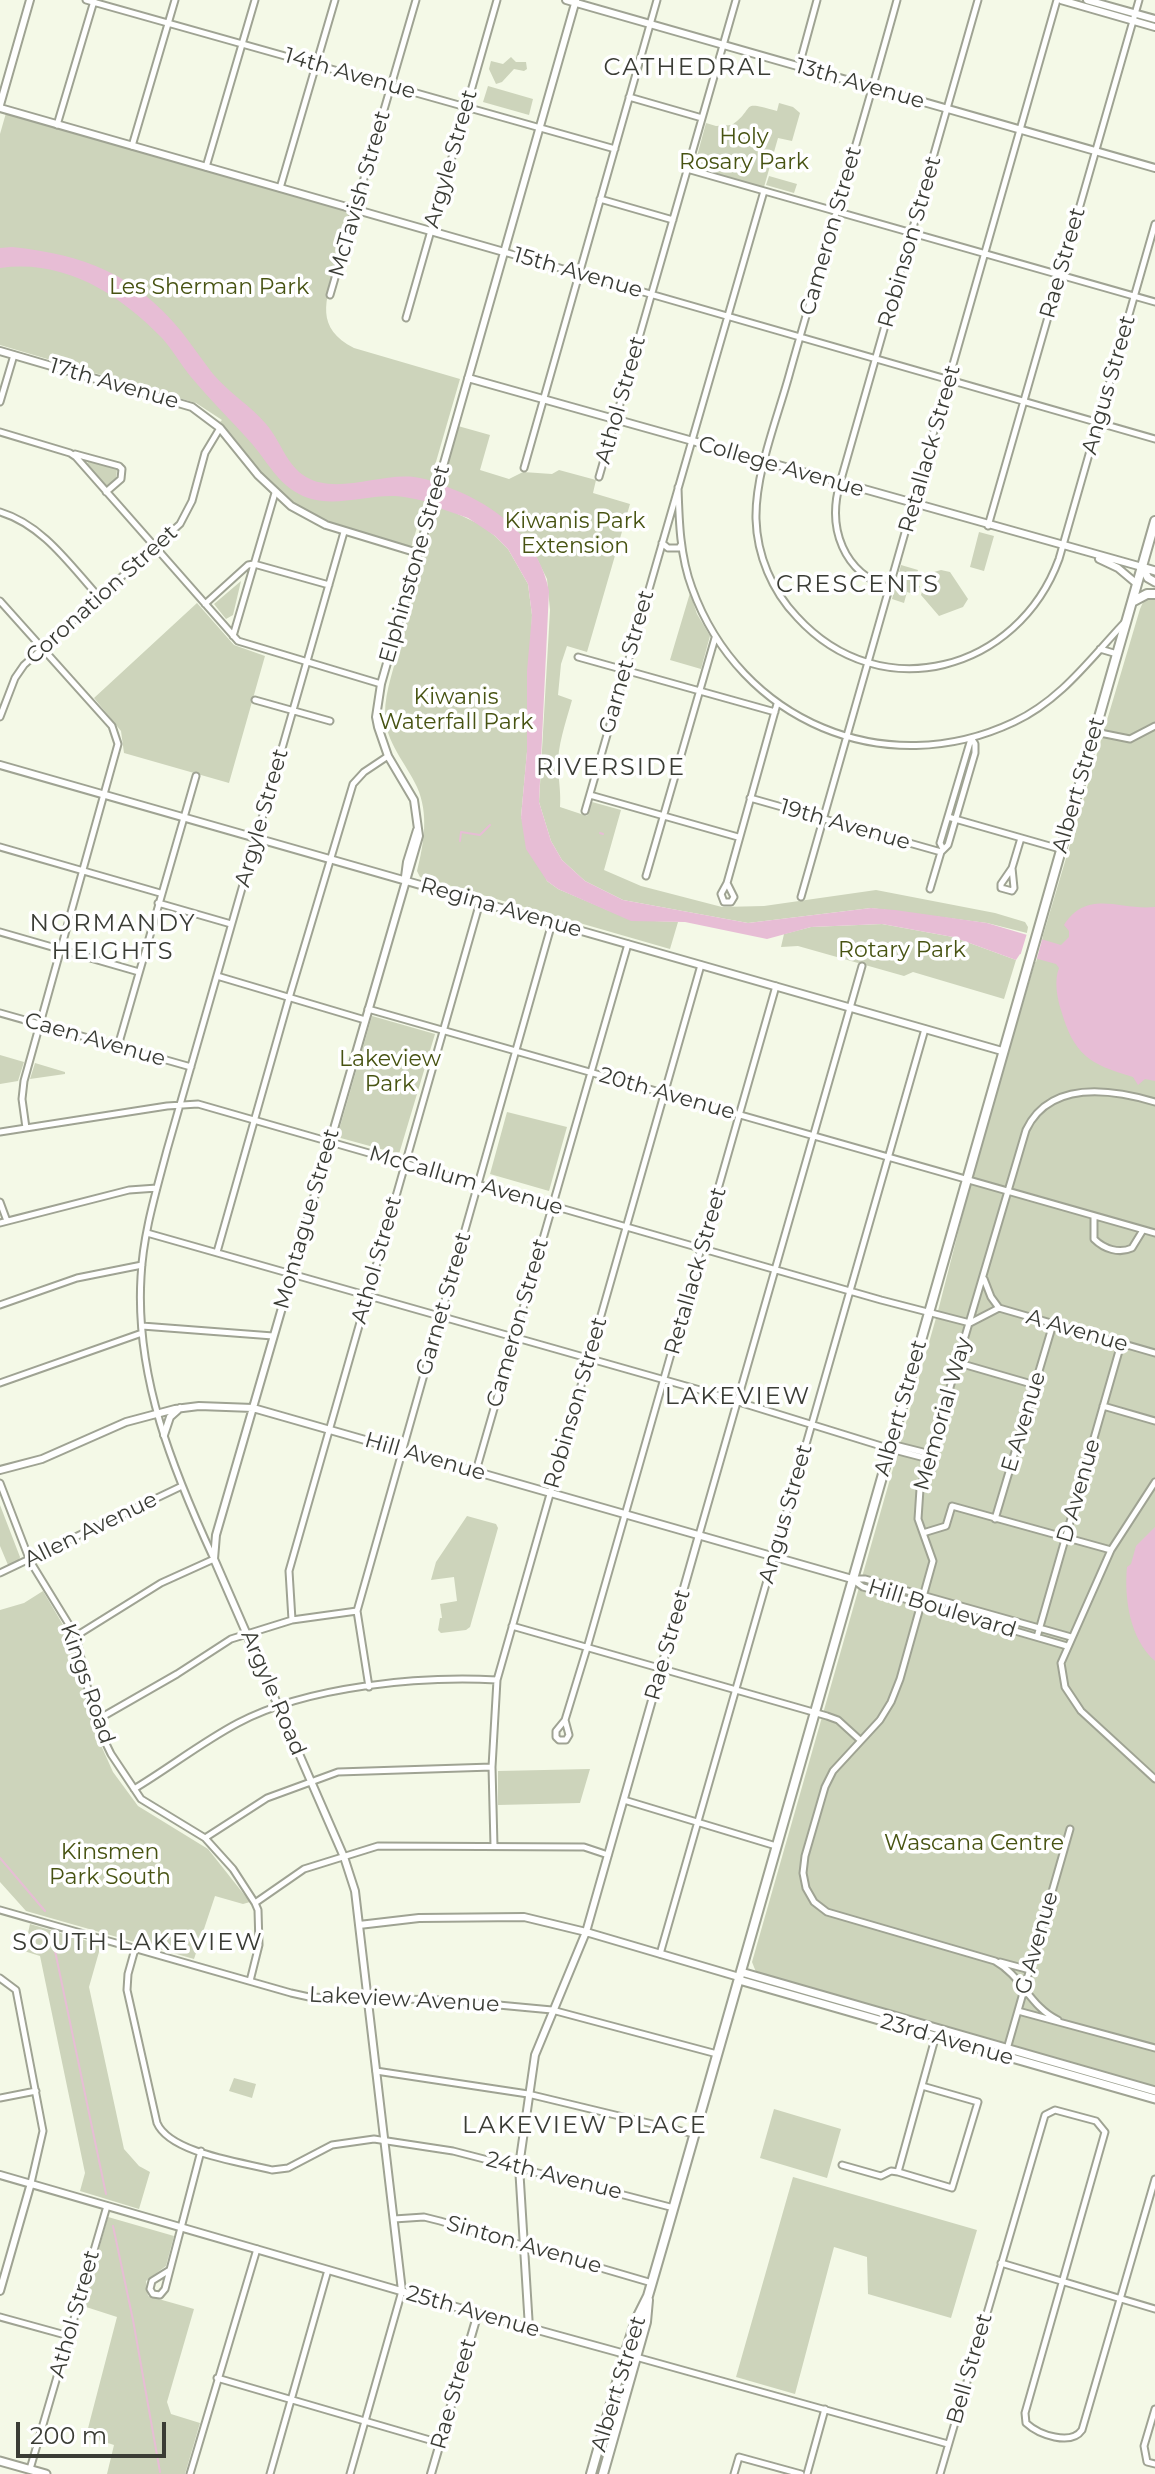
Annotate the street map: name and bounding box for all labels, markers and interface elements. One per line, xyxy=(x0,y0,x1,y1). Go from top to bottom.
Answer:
street label: 14th Avenue xyxy=(281,43,419,105)
street label: 13th Avenue xyxy=(792,53,928,115)
district label: CATHEDRAL xyxy=(604,54,772,82)
street label: Argyle Street xyxy=(419,87,483,231)
street label: McTavish Street xyxy=(324,108,396,280)
park label: Holy Rosary Park xyxy=(679,125,809,176)
street label: Cameron Street xyxy=(794,143,868,319)
street label: Robinson Street xyxy=(873,153,947,331)
street label: Rae Street xyxy=(1035,204,1091,322)
street label: 15th Avenue xyxy=(510,242,646,304)
park label: Les Sherman Park xyxy=(109,275,309,301)
street label: Angus Street xyxy=(1077,312,1141,458)
street label: Athol Street xyxy=(590,333,652,467)
street label: 17th Avenue xyxy=(46,353,182,415)
street label: Retallack Street xyxy=(893,362,967,536)
street label: College Avenue xyxy=(695,431,867,503)
street label: Elphinstone Street xyxy=(374,462,456,666)
park label: Kiwanis Park Extension xyxy=(505,509,645,560)
street label: Coronation Street xyxy=(21,520,183,670)
district label: CRESCENTS xyxy=(776,571,940,599)
street label: Garnet Street xyxy=(594,587,660,737)
park label: Kiwanis Waterfall Park xyxy=(379,685,533,736)
street label: Albert Street xyxy=(1047,714,1111,856)
street label: Argyle Street xyxy=(230,746,294,890)
district label: RIVERSIDE xyxy=(536,754,686,782)
street label: 19th Avenue xyxy=(777,794,913,856)
street label: Regina Avenue xyxy=(417,872,585,944)
district label: NORMANDY HEIGHTS xyxy=(30,910,196,966)
park label: Rotary Park xyxy=(838,938,966,964)
street label: Caen Avenue xyxy=(21,1007,169,1073)
park label: Lakeview Park xyxy=(339,1047,441,1098)
street label: 20th Avenue xyxy=(596,1062,738,1126)
street label: Montague Street xyxy=(269,1126,345,1312)
street label: McCallum Avenue xyxy=(366,1141,566,1221)
street label: Retallack Street xyxy=(659,1184,733,1358)
street label: Athol Street xyxy=(346,1193,408,1327)
street label: Garnet Street xyxy=(411,1229,477,1379)
street label: Cameron Street xyxy=(481,1235,555,1411)
street label: A Avenue xyxy=(1023,1304,1131,1358)
street label: Robinson Street xyxy=(539,1314,613,1492)
street label: Memorial Way xyxy=(908,1334,978,1494)
street label: Albert Street xyxy=(869,1337,933,1479)
street label: E Avenue xyxy=(996,1369,1052,1475)
district label: LAKEVIEW xyxy=(665,1383,811,1411)
street label: Hill Avenue xyxy=(362,1427,488,1487)
street label: D Avenue xyxy=(1052,1436,1106,1546)
street label: Angus Street xyxy=(754,1441,818,1587)
street label: Allen Avenue xyxy=(20,1486,162,1574)
street label: Hill Boulevard xyxy=(865,1574,1019,1644)
street label: Rae Street xyxy=(640,1586,696,1704)
street label: Kings Road xyxy=(54,1620,120,1748)
street label: Argyle Road xyxy=(235,1626,311,1760)
park label: Wascana Centre xyxy=(884,1831,1064,1857)
park label: Kinsmen Park South xyxy=(49,1840,171,1892)
street label: G Avenue xyxy=(1010,1889,1064,1997)
district label: SOUTH LAKEVIEW xyxy=(12,1929,264,1957)
street label: Lakeview Avenue xyxy=(308,1982,500,2018)
street label: 23rd Avenue xyxy=(877,2008,1017,2072)
district label: LAKEVIEW PLACE xyxy=(462,2112,708,2140)
street label: 24th Avenue xyxy=(483,2146,625,2206)
street label: Sinton Avenue xyxy=(443,2210,605,2280)
street label: Athol Street xyxy=(44,2247,106,2381)
street label: 25th Avenue xyxy=(403,2280,543,2344)
street label: Bell Street xyxy=(942,2311,998,2427)
street label: Albert Street xyxy=(586,2313,652,2455)
street label: Rae Street xyxy=(426,2335,482,2453)
scale bar xyxy=(20,2406,170,2456)
text: 200 m xyxy=(30,2421,107,2450)

